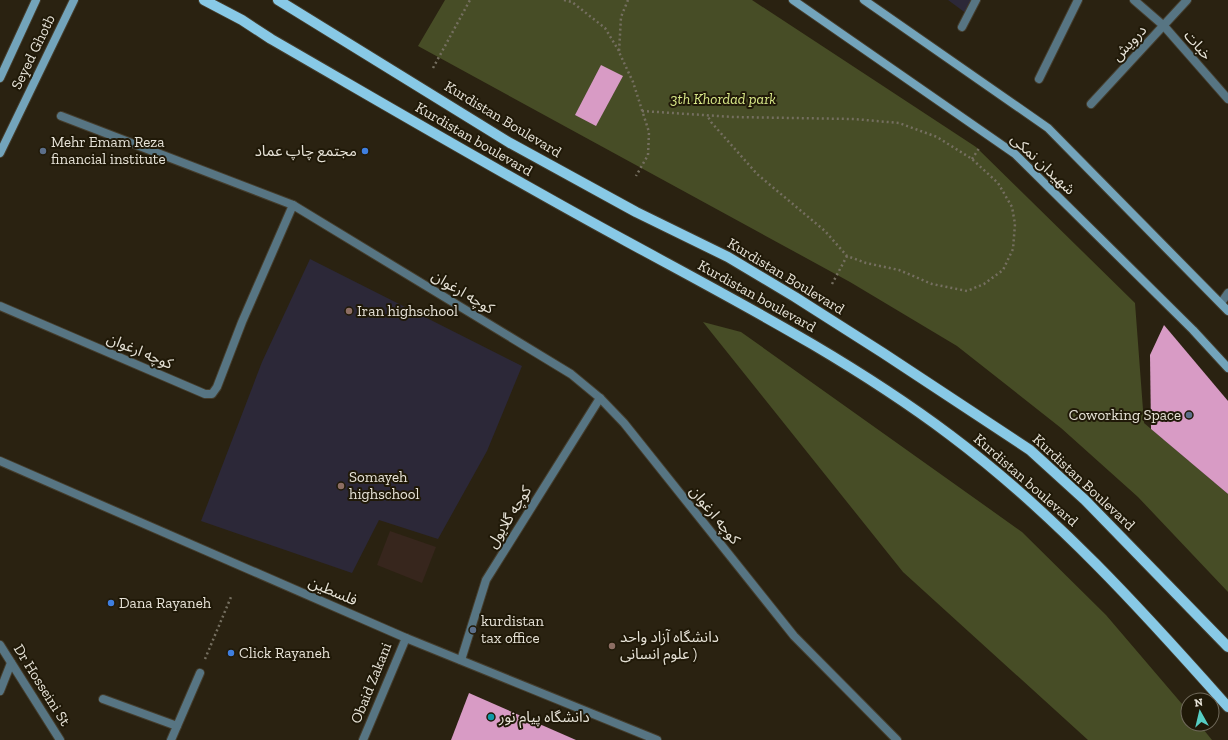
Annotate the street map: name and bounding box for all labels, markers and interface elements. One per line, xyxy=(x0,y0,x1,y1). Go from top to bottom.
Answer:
street label: Seyed Ghotb xyxy=(7,12,59,92)
street label: درویش xyxy=(1108,21,1150,65)
street label: خبات xyxy=(1180,27,1216,64)
street label: Kurdistan Boulevard xyxy=(441,77,565,161)
park label: 3th Khordad park xyxy=(670,90,776,108)
street label: Kurdistan boulevard xyxy=(412,98,536,180)
street label: شهیدان نمکی xyxy=(1007,130,1079,199)
place label: Mehr Emam Reza financial institute xyxy=(51,133,165,168)
place label: مجتمع چاپ عماد xyxy=(255,142,357,163)
marker: Mehr Emam Reza financial institute xyxy=(38,146,48,156)
marker: مجتمع چاپ عماد xyxy=(360,146,370,156)
street label: Kurdistan Boulevard xyxy=(724,234,848,318)
street label: Kurdistan boulevard xyxy=(695,256,820,336)
street label: کوچه ارغوان xyxy=(428,266,498,319)
place label: Iran highschool xyxy=(357,302,458,320)
marker: Iran highschool xyxy=(344,306,354,316)
street label: کوچه ارغوان xyxy=(104,329,176,374)
place label: Coworking Space xyxy=(1069,406,1181,424)
marker: Coworking Space xyxy=(1184,410,1194,420)
street label: Kurdistan boulevard xyxy=(970,430,1082,531)
street label: Kurdistan Boulevard xyxy=(1029,430,1139,535)
place label: Somayeh highschool xyxy=(349,468,420,503)
marker: Somayeh highschool xyxy=(336,481,346,491)
street label: کوچه گلایول xyxy=(483,482,536,552)
street label: کوچه ارغوان xyxy=(685,482,745,549)
street label: فلسطین xyxy=(306,573,360,609)
place label: Dana Rayaneh xyxy=(119,594,212,612)
marker: Dana Rayaneh xyxy=(106,598,116,608)
place label: kurdistan tax office xyxy=(481,612,544,647)
marker: kurdistan tax office xyxy=(468,625,478,635)
place label: دانشگاه آزاد واحد علوم انسانی ) xyxy=(620,628,719,665)
street label: Obaid Zakani xyxy=(347,640,395,726)
street label: Dr Hosseini St xyxy=(10,641,74,730)
marker: دانشگاه آزاد واحد علوم انسانی ) xyxy=(607,641,617,651)
place label: Click Rayaneh xyxy=(239,644,331,662)
marker: Click Rayaneh xyxy=(226,648,236,658)
north arrow xyxy=(1180,692,1220,732)
text: N xyxy=(1194,695,1204,710)
place label: دانشگاه پیام نور xyxy=(498,708,590,728)
marker: دانشگاه پیام نور xyxy=(486,712,496,722)

